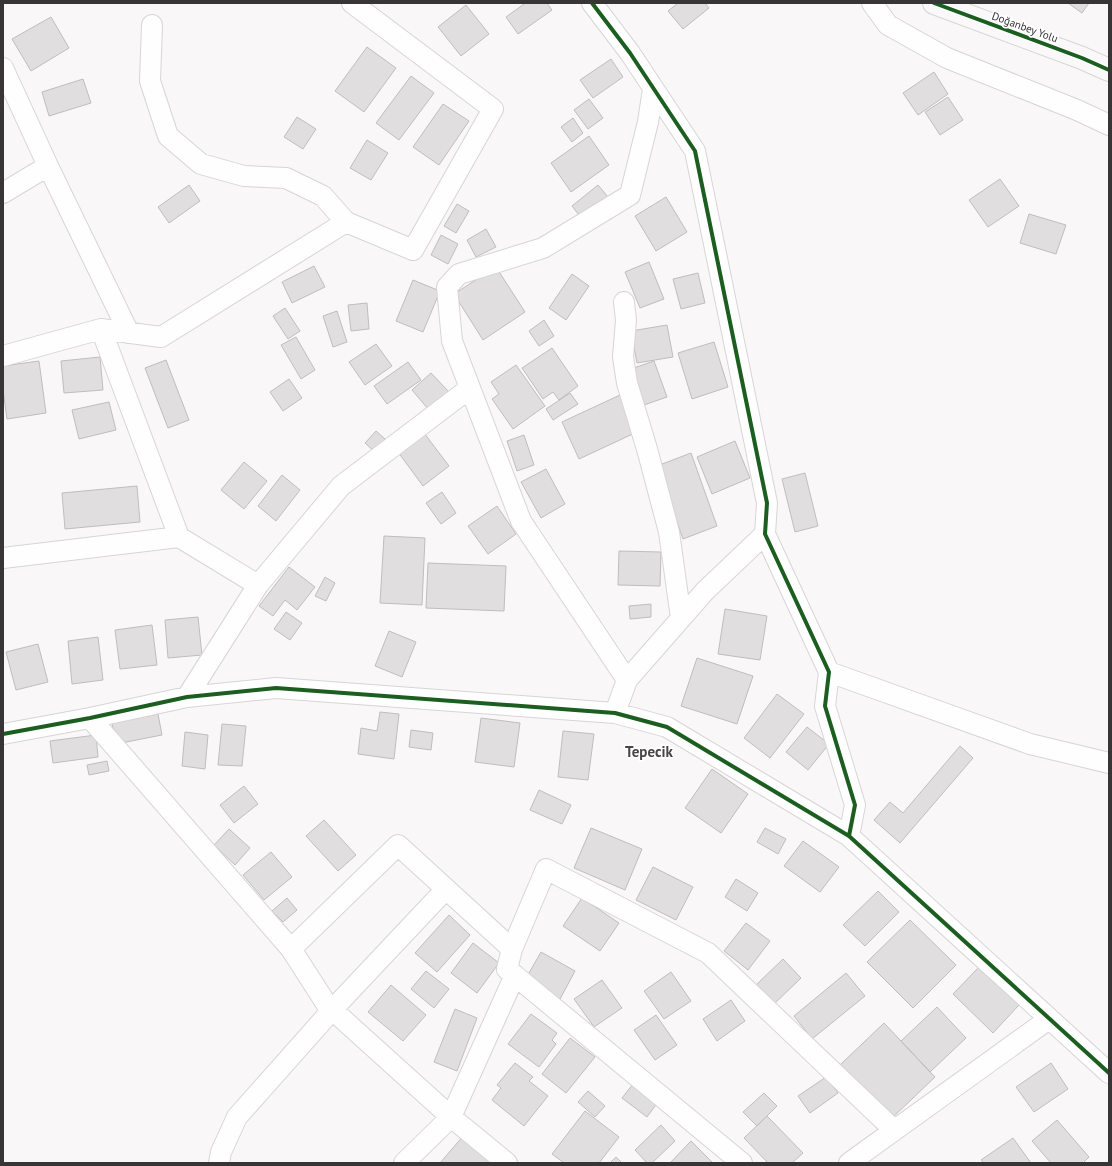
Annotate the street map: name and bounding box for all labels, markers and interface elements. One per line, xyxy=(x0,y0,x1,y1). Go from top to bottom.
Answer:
street label: Doğanbey Yolu xyxy=(990,9,1060,45)
district label: Tepecik xyxy=(625,742,674,761)

